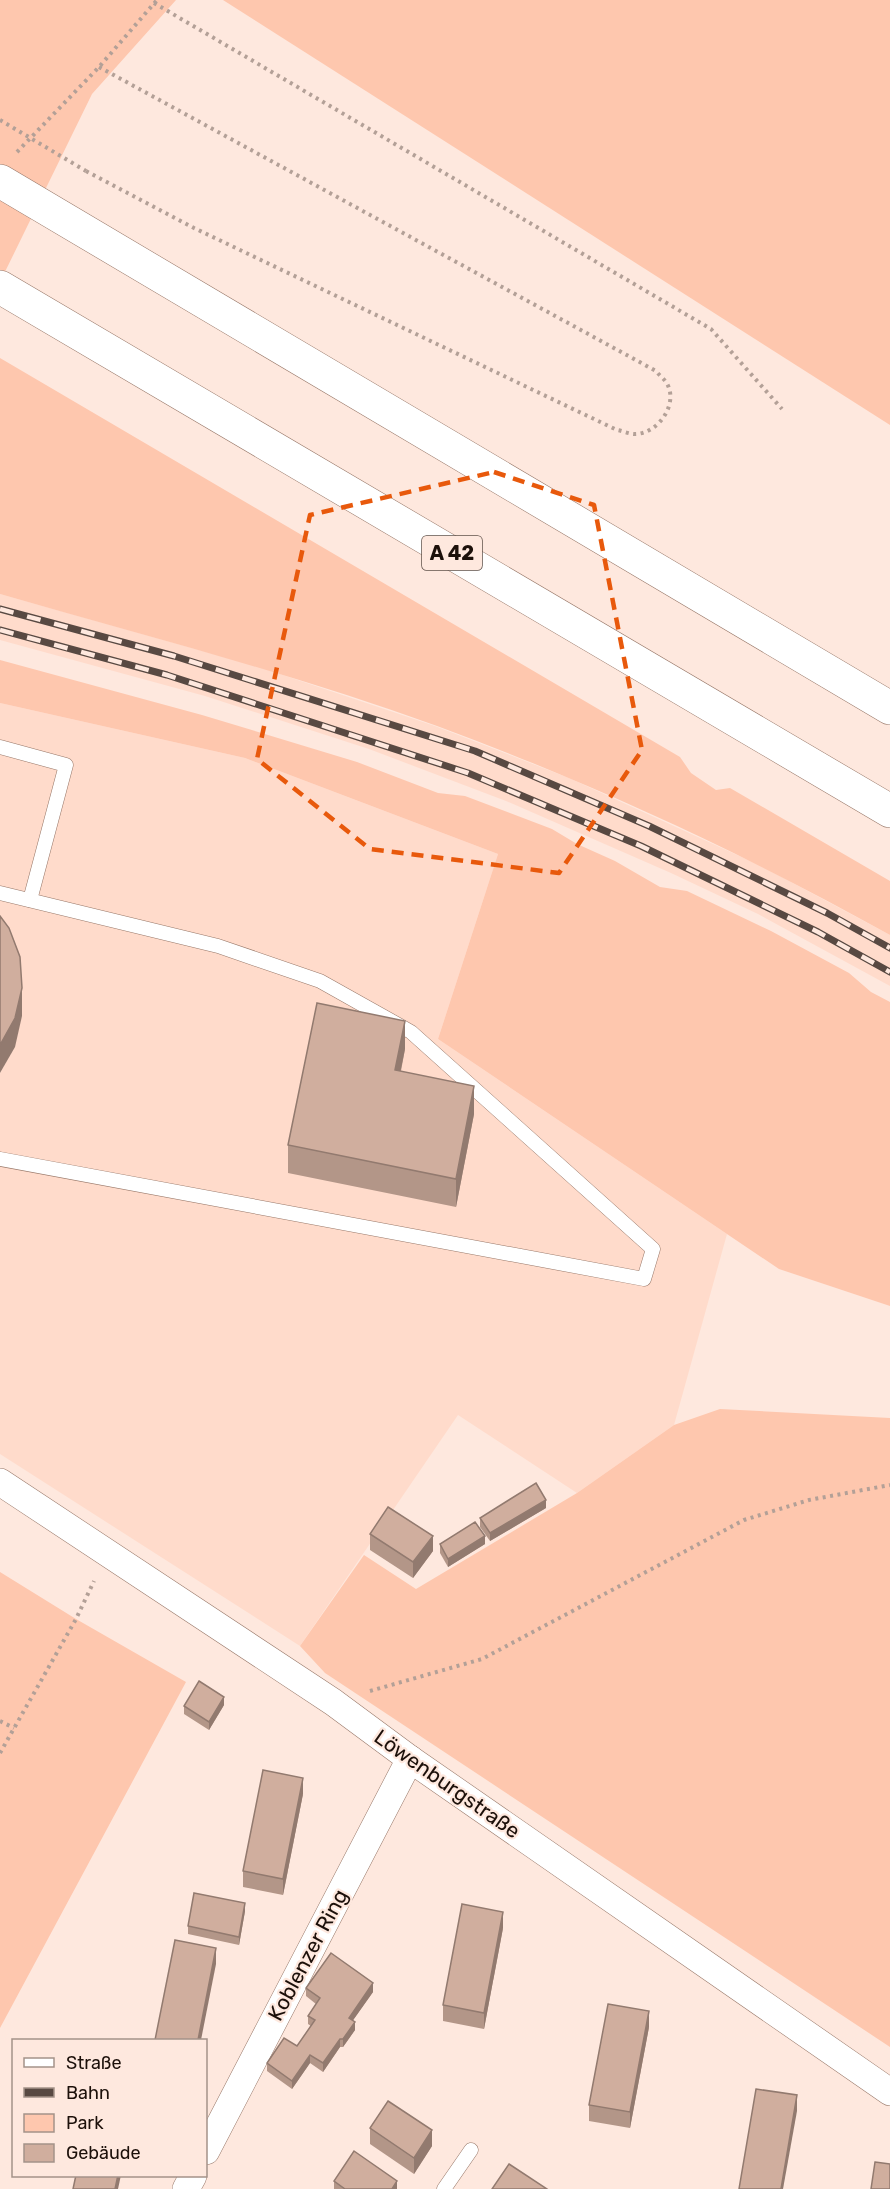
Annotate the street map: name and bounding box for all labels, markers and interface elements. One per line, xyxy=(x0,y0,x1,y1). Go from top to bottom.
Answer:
road number: A 42 xyxy=(422,536,482,570)
street label: Löwenburgstraße xyxy=(370,1724,525,1843)
street label: Koblenzer Ring xyxy=(262,1885,353,2025)
legend xyxy=(12,2039,207,2177)
text: Straße xyxy=(66,2052,122,2074)
text: Bahn xyxy=(66,2082,110,2104)
text: Park xyxy=(66,2112,104,2134)
text: Gebäude xyxy=(66,2142,141,2164)

